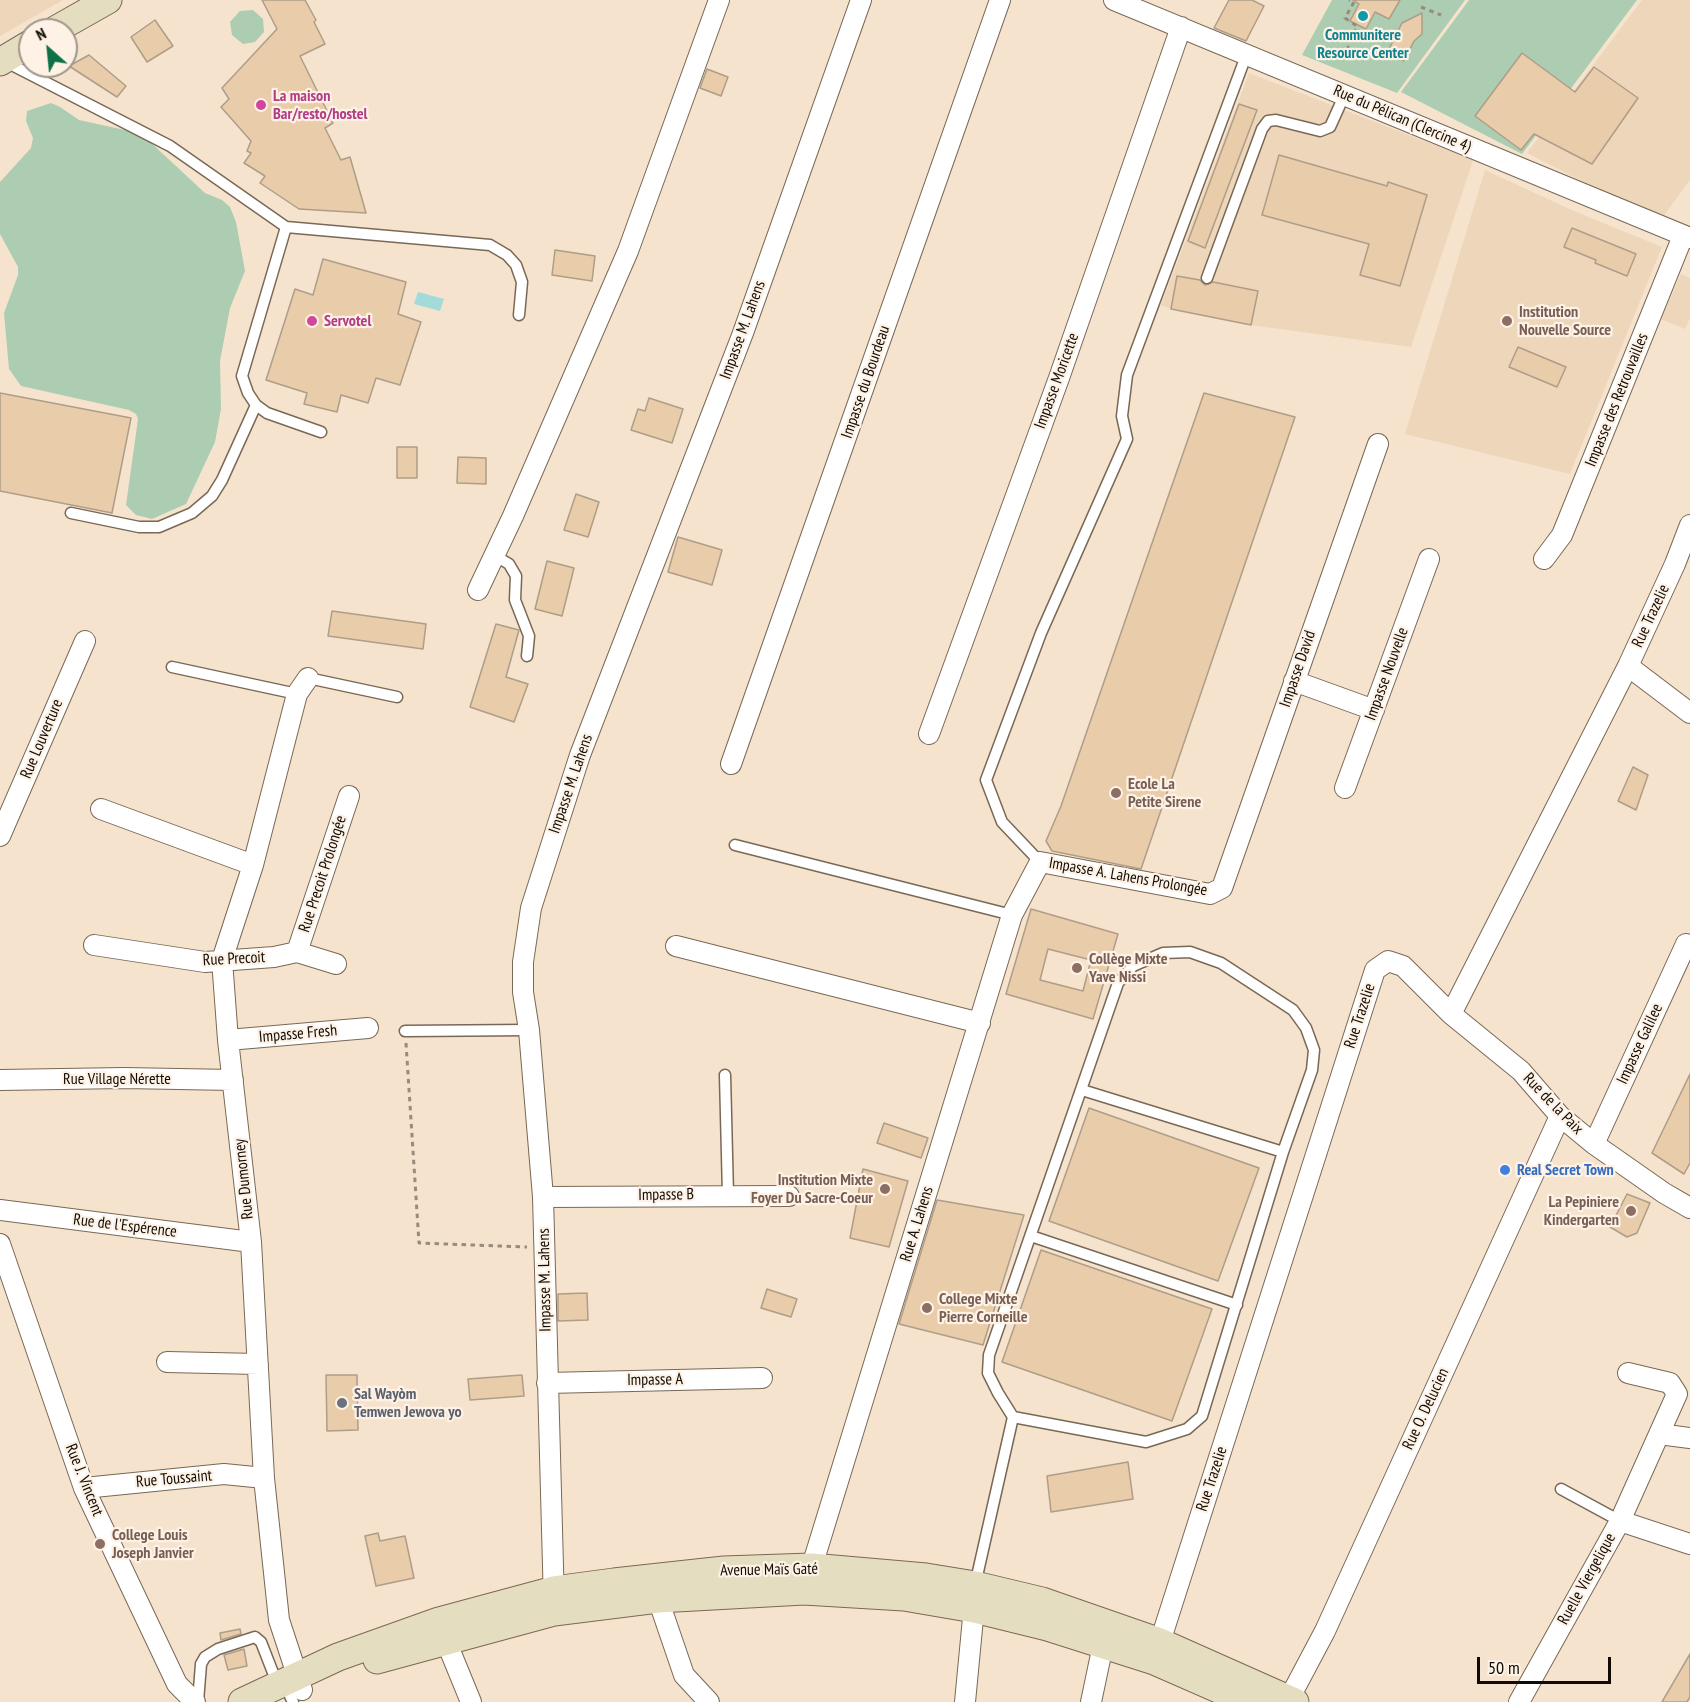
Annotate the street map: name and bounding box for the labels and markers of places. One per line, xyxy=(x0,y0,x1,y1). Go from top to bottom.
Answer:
marker: Communitere Resource Center xyxy=(1356,9,1370,23)
place label: Communitere Resource Center xyxy=(1317,25,1409,63)
place label: La maison Bar/resto/hostel xyxy=(273,86,368,124)
marker: La maison Bar/resto/hostel xyxy=(254,98,268,112)
place label: Institution Nouvelle Source xyxy=(1519,302,1611,340)
place label: Servotel xyxy=(324,311,371,331)
marker: Servotel xyxy=(305,314,319,328)
marker: Institution Nouvelle Source xyxy=(1500,314,1514,328)
place label: Ecole La Petite Sirene xyxy=(1128,774,1201,812)
marker: Ecole La Petite Sirene xyxy=(1109,786,1123,800)
place label: Collège Mixte Yave Nissi xyxy=(1089,949,1168,987)
marker: Collège Mixte Yave Nissi xyxy=(1070,961,1084,975)
place label: Real Secret Town xyxy=(1517,1160,1614,1180)
marker: Real Secret Town xyxy=(1498,1163,1512,1177)
place label: Institution Mixte Foyer Du Sacre-Coeur xyxy=(751,1170,873,1208)
marker: Institution Mixte Foyer Du Sacre-Coeur xyxy=(878,1182,892,1196)
place label: La Pepiniere Kindergarten xyxy=(1544,1192,1619,1230)
marker: La Pepiniere Kindergarten xyxy=(1624,1204,1638,1218)
place label: College Mixte Pierre Corneille xyxy=(939,1289,1027,1327)
marker: College Mixte Pierre Corneille xyxy=(920,1301,934,1315)
place label: Sal Wayòm Temwen Jewova yo xyxy=(354,1384,462,1422)
marker: Sal Wayòm Temwen Jewova yo xyxy=(335,1396,349,1410)
place label: College Louis Joseph Janvier xyxy=(112,1525,194,1563)
marker: College Louis Joseph Janvier xyxy=(93,1537,107,1551)

